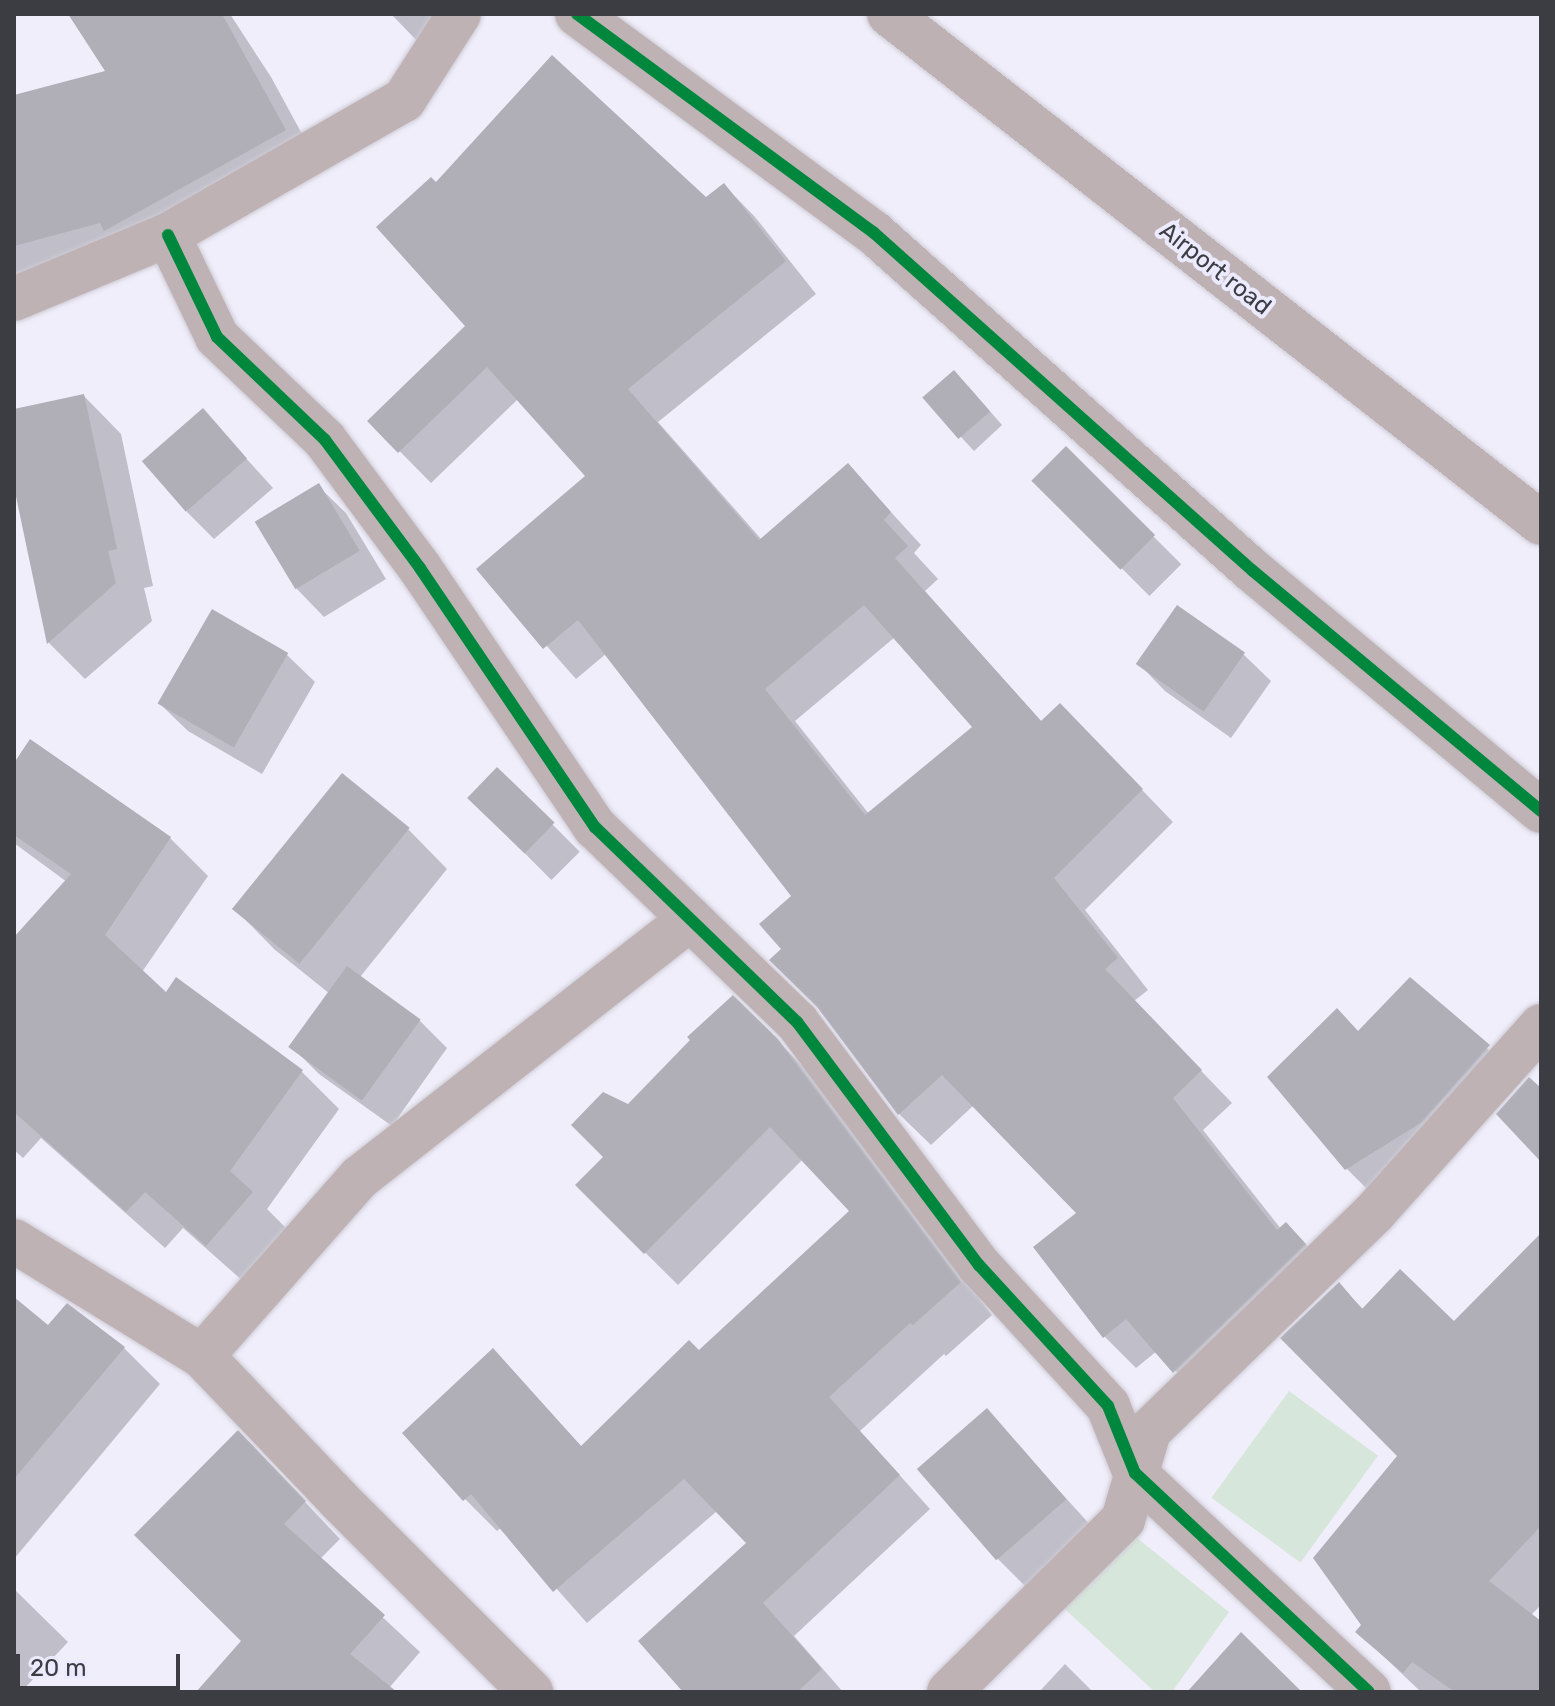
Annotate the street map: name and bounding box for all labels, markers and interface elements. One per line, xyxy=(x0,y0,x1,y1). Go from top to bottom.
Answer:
street label: Airport road xyxy=(1153,217,1277,321)
scale bar xyxy=(20,1638,184,1688)
text: 20 m xyxy=(30,1654,87,1682)

